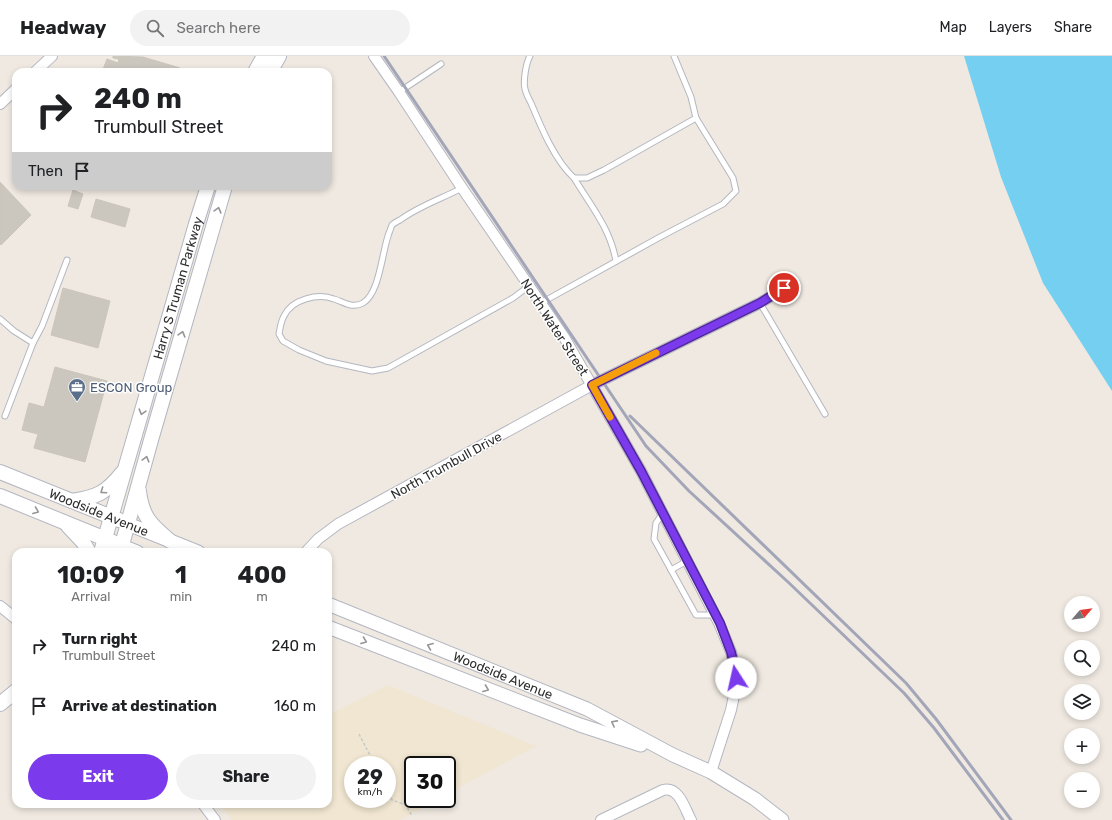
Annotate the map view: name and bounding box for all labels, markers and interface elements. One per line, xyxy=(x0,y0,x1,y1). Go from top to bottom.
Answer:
search box xyxy=(130,10,410,46)
text: Headway xyxy=(20,16,106,39)
icon: search xyxy=(144,17,166,39)
text: Search here xyxy=(176,19,261,37)
text: Map xyxy=(940,19,967,36)
text: Layers xyxy=(989,19,1032,36)
text: Share xyxy=(1054,19,1092,36)
text: 240 m xyxy=(94,82,182,115)
icon: right xyxy=(28,84,80,136)
text: Trumbull Street xyxy=(94,116,223,138)
icon: arrive xyxy=(71,160,93,182)
text: Then xyxy=(28,162,63,180)
one-way arrow xyxy=(214,206,222,213)
street label: Harry S Truman Parkway xyxy=(150,215,206,361)
pin xyxy=(767,271,801,305)
street label: North Water Street xyxy=(518,276,591,379)
icon: arrive xyxy=(773,277,795,299)
one-way arrow xyxy=(177,331,186,338)
office icon: ESCON Group xyxy=(67,377,87,402)
place label: ESCON Group xyxy=(90,380,173,395)
one-way arrow xyxy=(138,408,147,415)
street label: North Trumbull Drive xyxy=(388,429,504,502)
one-way arrow xyxy=(141,456,150,463)
street label: Woodside Avenue xyxy=(47,486,151,539)
one-way arrow xyxy=(100,486,107,494)
one-way arrow xyxy=(32,506,40,514)
text: 10:09 xyxy=(57,561,124,589)
text: 1 xyxy=(175,561,187,589)
text: 400 xyxy=(238,561,287,589)
text: Arrival xyxy=(71,589,110,604)
text: min xyxy=(170,589,192,604)
text: m xyxy=(256,589,268,604)
north arrow xyxy=(1064,596,1100,632)
map controls xyxy=(1064,596,1100,808)
text: Turn right xyxy=(62,630,137,648)
icon: right xyxy=(28,635,50,657)
text: 240 m xyxy=(271,637,316,655)
one-way arrow xyxy=(361,637,368,645)
button: search xyxy=(1064,640,1100,676)
one-way arrow xyxy=(426,642,433,650)
text: Trumbull Street xyxy=(62,648,155,663)
street label: Woodside Avenue xyxy=(451,649,555,702)
position arrow xyxy=(715,657,757,699)
one-way arrow xyxy=(482,684,489,692)
button: layers xyxy=(1064,684,1100,720)
icon: arrive xyxy=(28,695,50,717)
text: Arrive at destination xyxy=(62,697,217,715)
text: 160 m xyxy=(274,697,316,715)
one-way arrow xyxy=(611,721,618,728)
button: + xyxy=(1064,728,1100,764)
button: Exit xyxy=(28,754,168,800)
button: Share xyxy=(176,754,316,800)
speed limit sign: 30 xyxy=(404,756,456,808)
text: 29 xyxy=(357,765,383,789)
button: − xyxy=(1064,772,1100,808)
text: km/h xyxy=(358,786,382,798)

